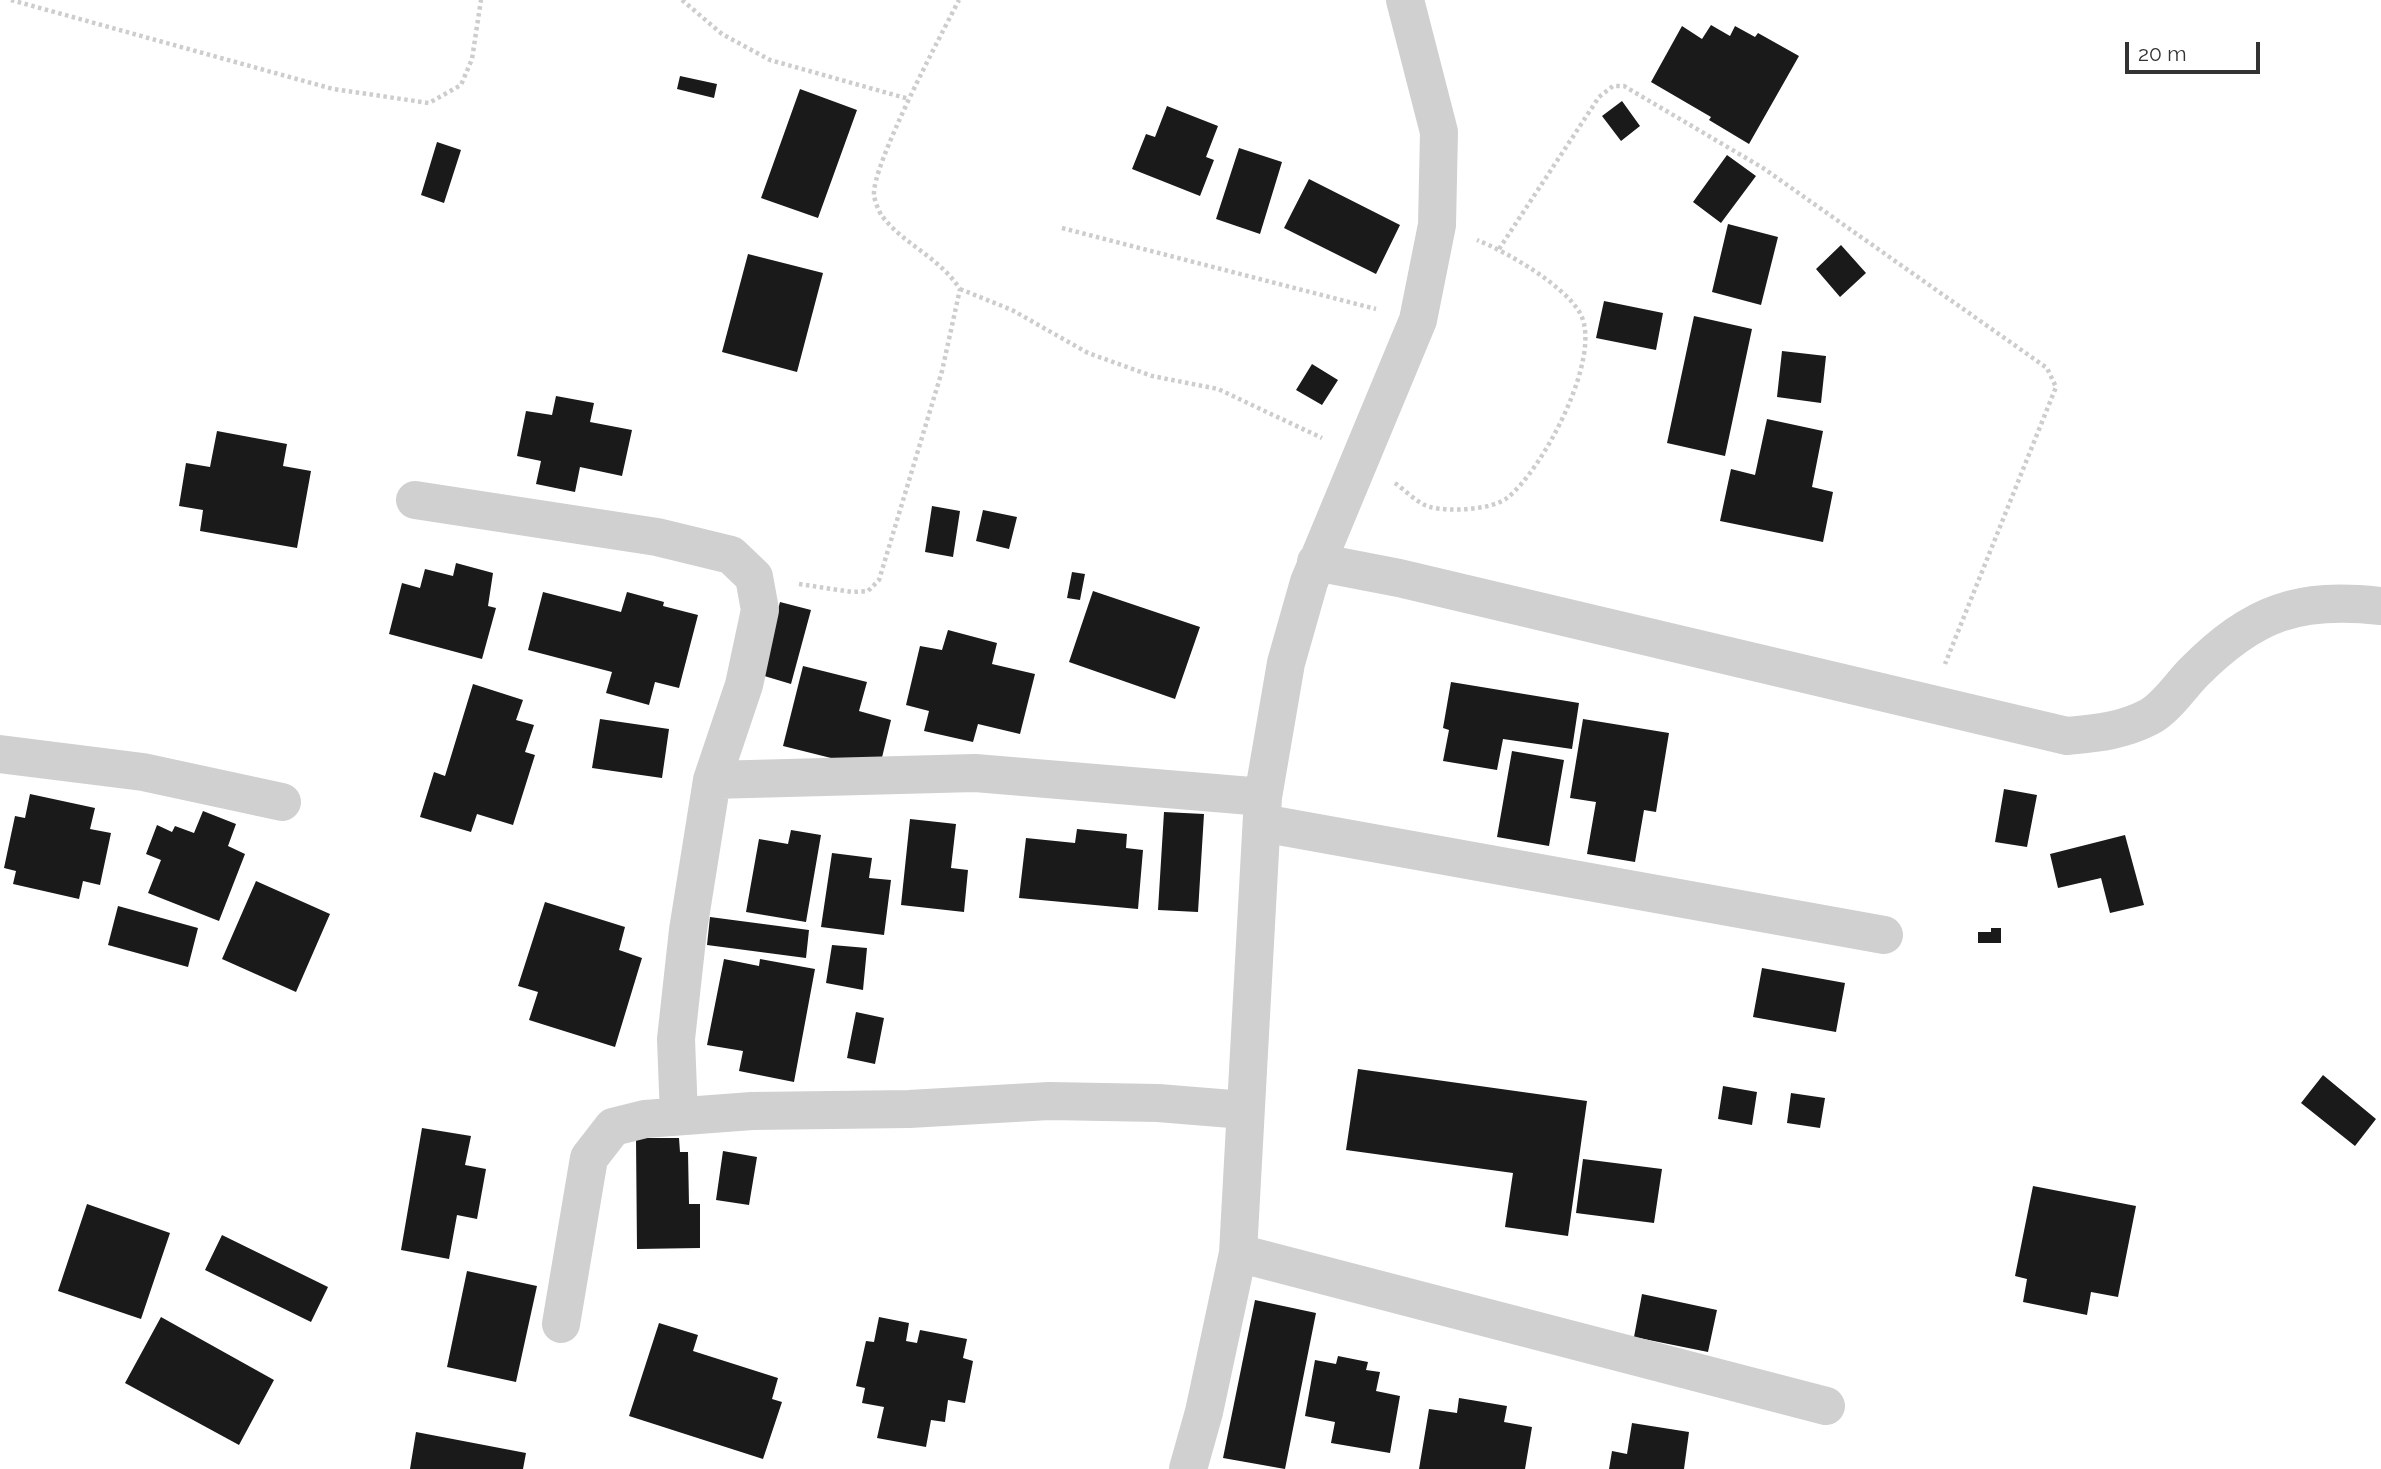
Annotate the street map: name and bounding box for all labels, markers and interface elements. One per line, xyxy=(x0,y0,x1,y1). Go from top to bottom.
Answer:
scale bar xyxy=(2129,28,2264,72)
text: 20 m xyxy=(2138,41,2186,66)

